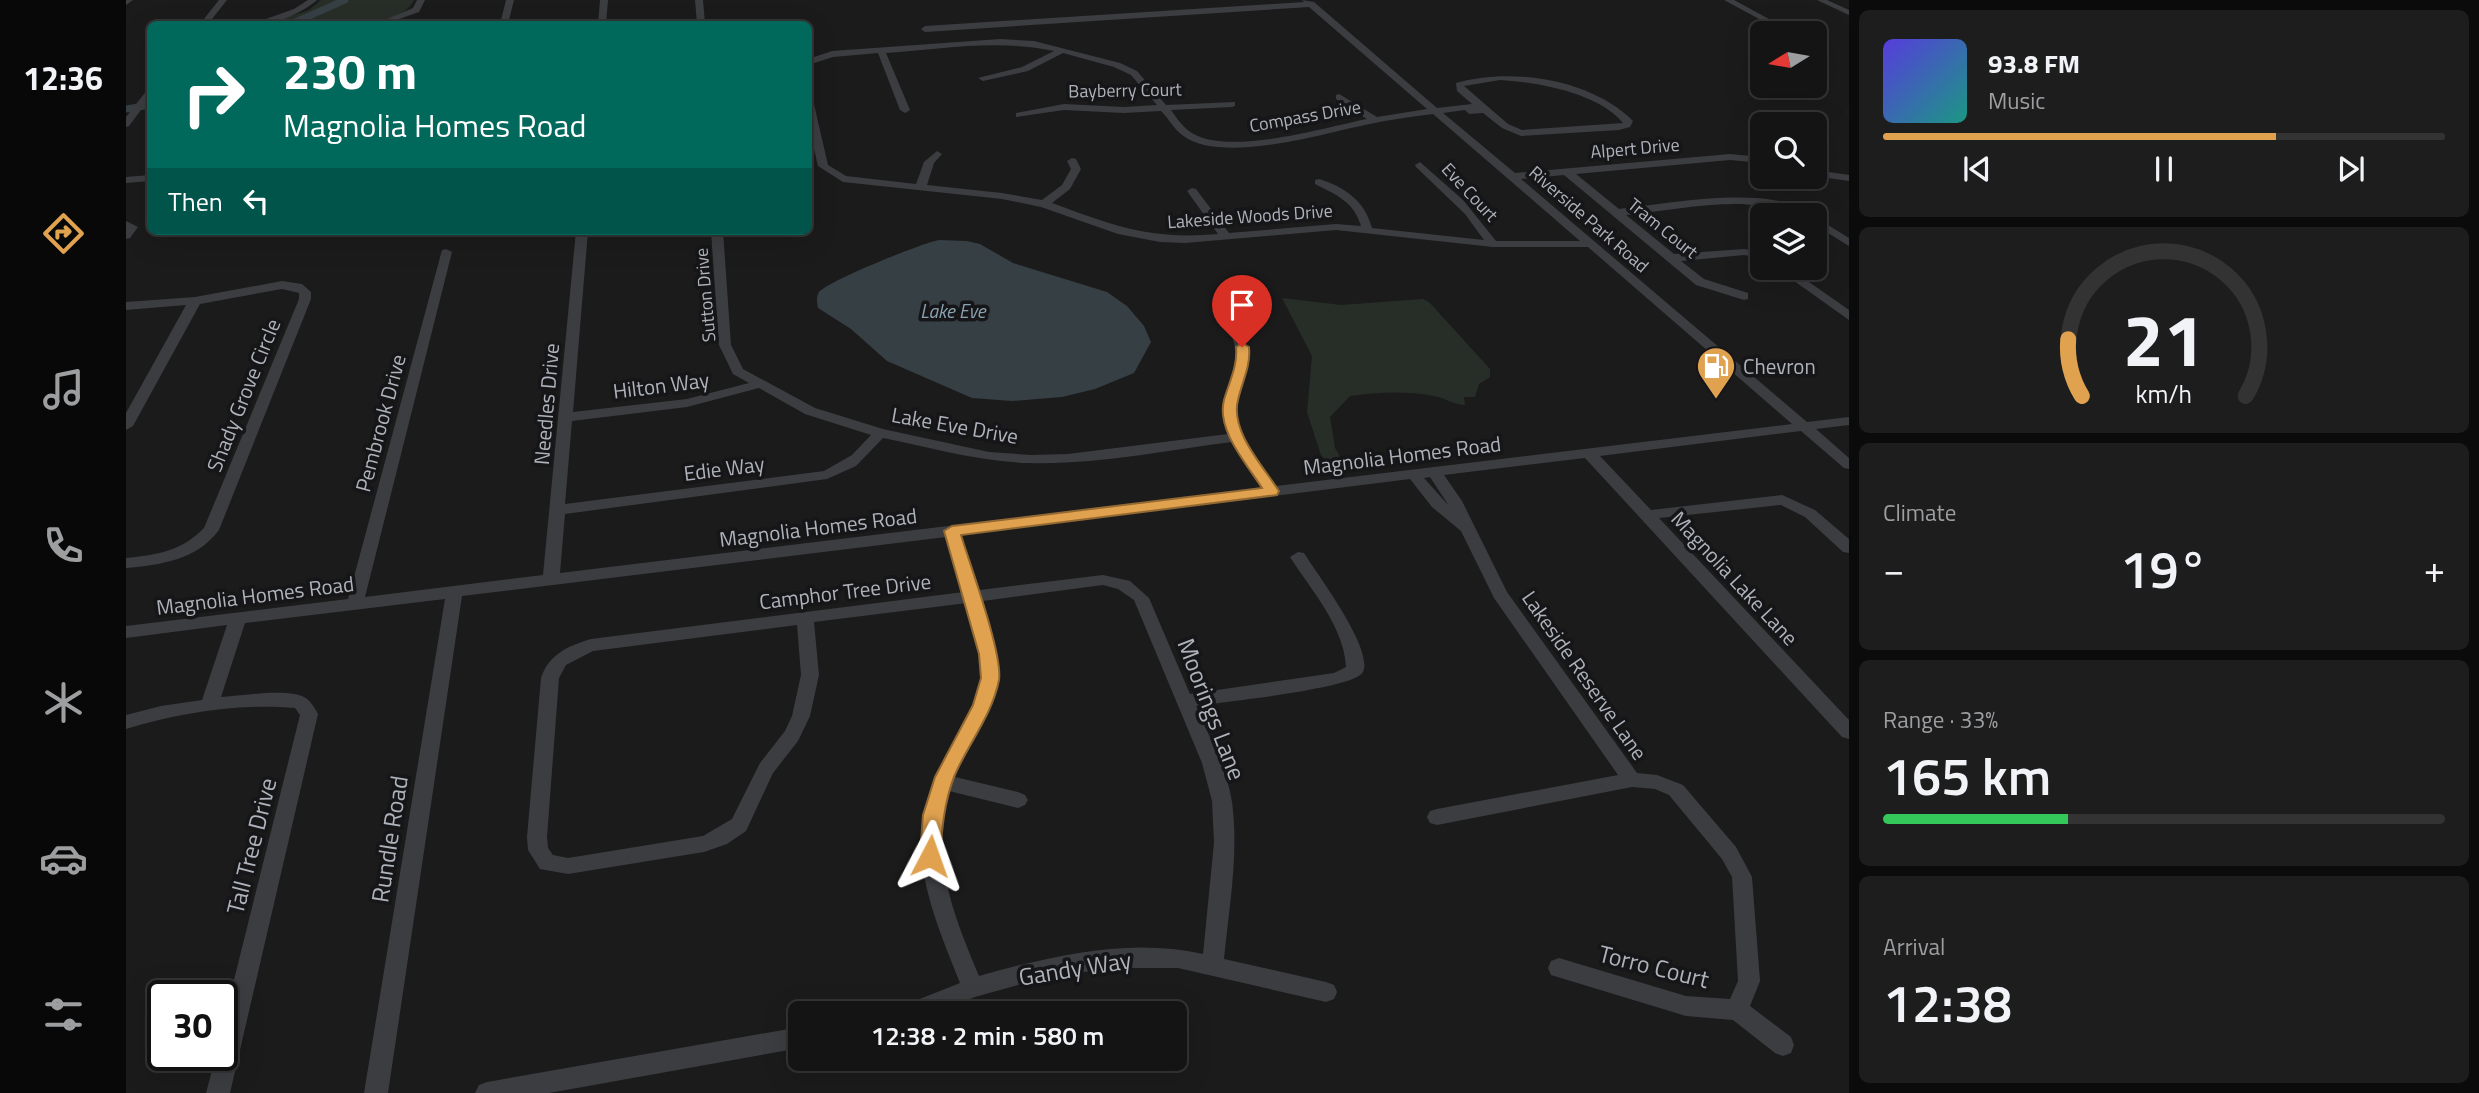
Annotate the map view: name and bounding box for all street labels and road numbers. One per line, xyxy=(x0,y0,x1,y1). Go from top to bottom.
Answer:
street label: Bayberry Court xyxy=(1068,75,1183,104)
street label: Compass Drive xyxy=(1247,93,1363,139)
street label: Alpert Drive xyxy=(1589,131,1681,165)
street label: Eve Court xyxy=(1435,156,1505,228)
street label: Riverside Park Road xyxy=(1523,159,1655,279)
street label: Tram Court xyxy=(1622,191,1704,265)
street label: Lakeside Woods Drive xyxy=(1166,197,1334,235)
street label: Sutton Drive xyxy=(687,247,723,343)
street label: Shady Grove Circle xyxy=(198,314,288,476)
street label: Needles Drive xyxy=(525,342,567,466)
street label: Pembrook Drive xyxy=(346,351,414,495)
street label: Hilton Way xyxy=(611,363,711,407)
street label: Lake Eve Drive xyxy=(889,398,1021,452)
street label: Magnolia Homes Road xyxy=(1301,427,1503,483)
street label: Edie Way xyxy=(682,447,766,489)
street label: Magnolia Homes Road xyxy=(717,499,919,555)
street label: Magnolia Lake Lane xyxy=(1664,503,1806,653)
street label: Camphor Tree Drive xyxy=(757,565,933,617)
street label: Magnolia Homes Road xyxy=(154,567,356,623)
street label: Lakeside Reserve Lane xyxy=(1514,584,1656,766)
street label: Moorings Lane xyxy=(1168,633,1256,785)
street label: Rundle Road xyxy=(361,773,417,905)
street label: Tall Tree Drive xyxy=(217,774,285,918)
street label: Torro Court xyxy=(1595,935,1713,997)
street label: Gandy Way xyxy=(1016,941,1134,995)

